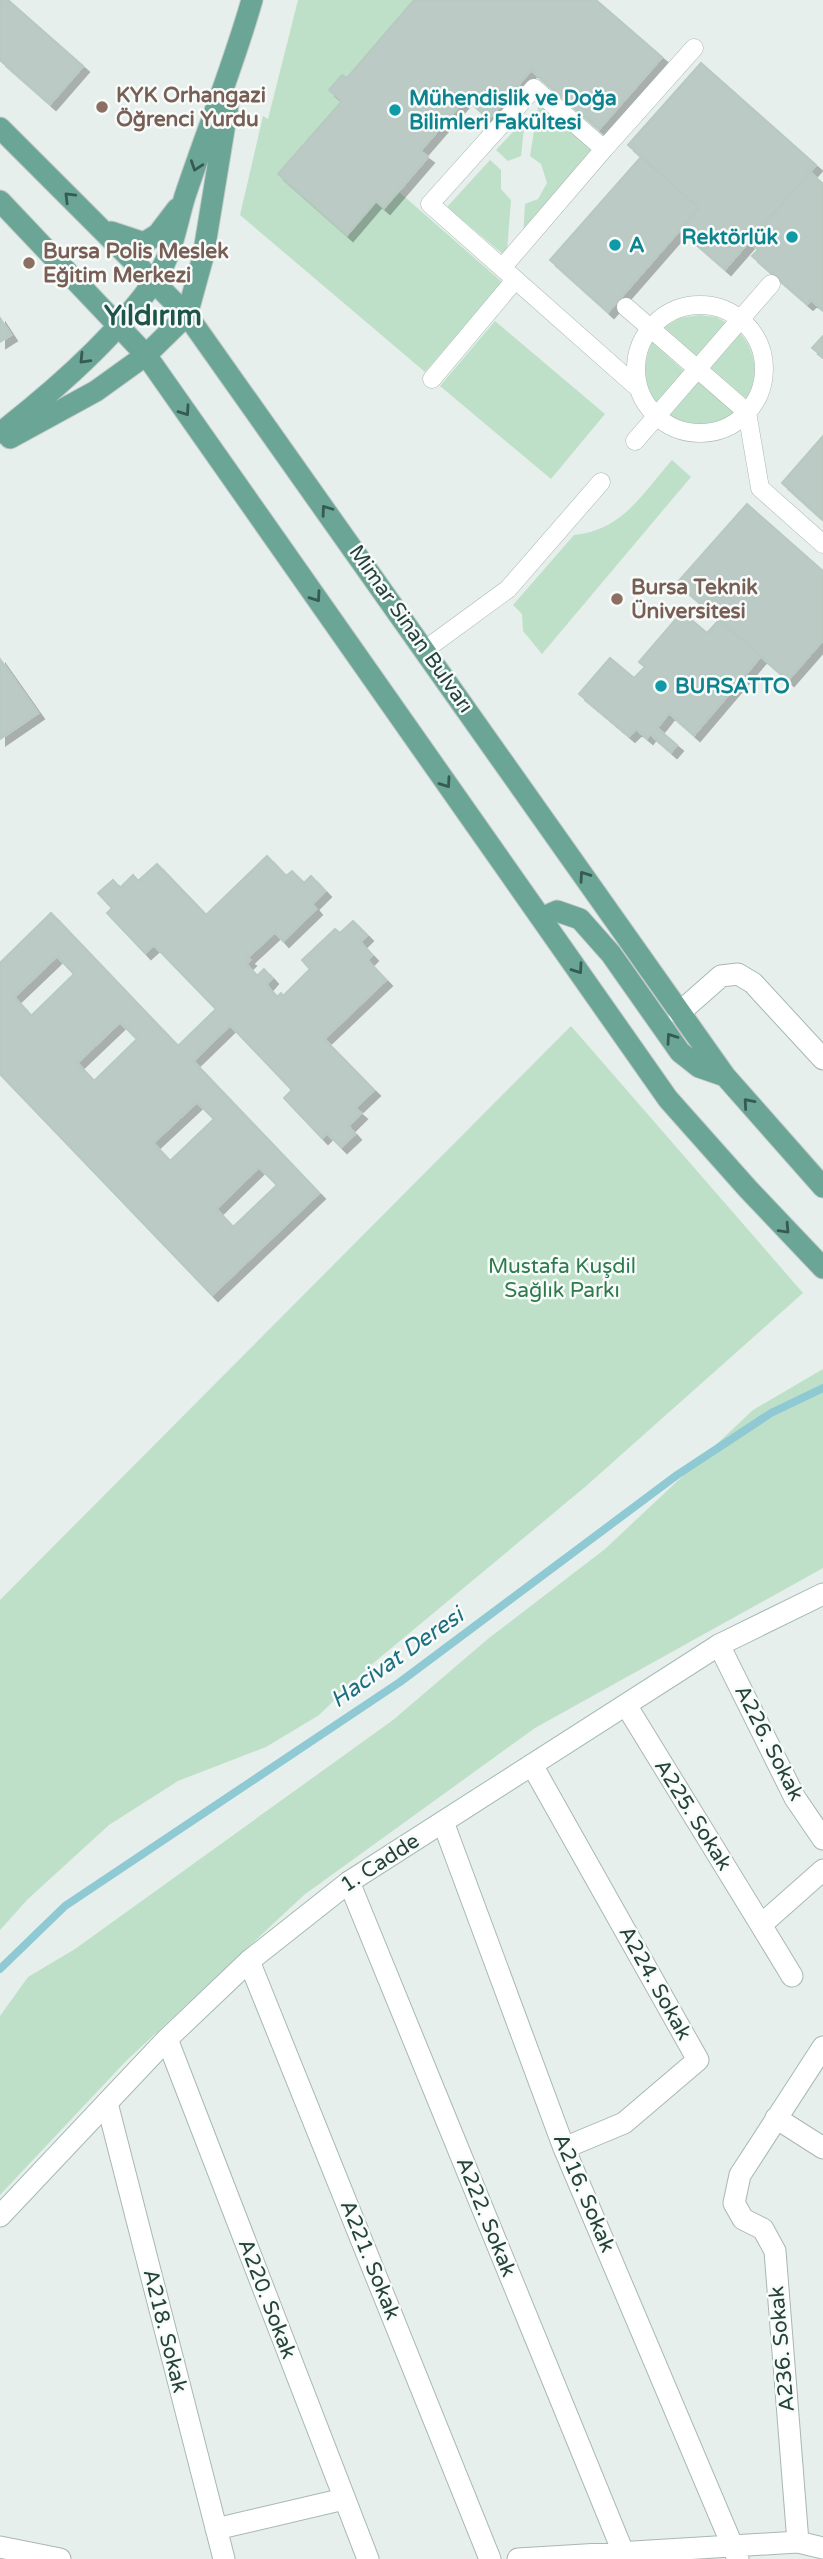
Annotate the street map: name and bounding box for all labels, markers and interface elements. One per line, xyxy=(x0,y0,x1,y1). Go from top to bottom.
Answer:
place label: KYK Orhangazi Öğrenci Yurdu xyxy=(116,83,266,132)
place label: Mühendislik ve Doğa Bilimleri Fakültesi xyxy=(409,86,617,135)
marker: KYK Orhangazi Öğrenci Yurdu xyxy=(94,99,110,115)
marker: Mühendislik ve Doğa Bilimleri Fakültesi xyxy=(387,102,403,118)
one-way arrow xyxy=(190,159,204,172)
one-way arrow xyxy=(65,192,78,205)
place label: Rektörlük xyxy=(682,225,779,250)
marker: Rektörlük xyxy=(784,229,800,245)
place label: A xyxy=(629,233,645,258)
marker: A xyxy=(607,237,623,253)
place label: Bursa Polis Meslek Eğitim Merkezi xyxy=(43,239,229,288)
marker: Bursa Polis Meslek Eğitim Merkezi xyxy=(21,255,37,271)
district label: Yıldırım xyxy=(104,299,202,333)
one-way arrow xyxy=(80,351,93,364)
one-way arrow xyxy=(177,403,189,416)
one-way arrow xyxy=(322,505,334,518)
street label: Mimar Sinan Bulvarı xyxy=(344,540,478,718)
place label: Bursa Teknik Üniversitesi xyxy=(631,575,758,624)
one-way arrow xyxy=(308,589,320,602)
marker: Bursa Teknik Üniversitesi xyxy=(609,591,625,607)
place label: BURSATTO xyxy=(675,674,790,699)
marker: BURSATTO xyxy=(653,678,669,694)
one-way arrow xyxy=(438,775,450,788)
one-way arrow xyxy=(580,871,592,884)
one-way arrow xyxy=(569,961,582,974)
one-way arrow xyxy=(666,1033,679,1046)
one-way arrow xyxy=(744,1099,756,1112)
one-way arrow xyxy=(777,1221,789,1234)
park label: Mustafa Kuşdil Sağlık Parkı xyxy=(488,1254,636,1303)
water label: Hacivat Deresi xyxy=(325,1600,472,1714)
street label: A226. Sokak xyxy=(729,1681,809,1805)
street label: A225. Sokak xyxy=(649,1755,737,1875)
street label: 1. Cadde xyxy=(336,1828,424,1898)
street label: A224. Sokak xyxy=(613,1922,697,2044)
street label: A216. Sokak xyxy=(548,2130,620,2256)
street label: A222. Sokak xyxy=(451,2154,521,2280)
street label: A221. Sokak xyxy=(335,2197,405,2323)
street label: A220. Sokak xyxy=(233,2236,301,2362)
street label: A218. Sokak xyxy=(138,2267,192,2395)
street label: A236. Sokak xyxy=(764,2285,800,2413)

